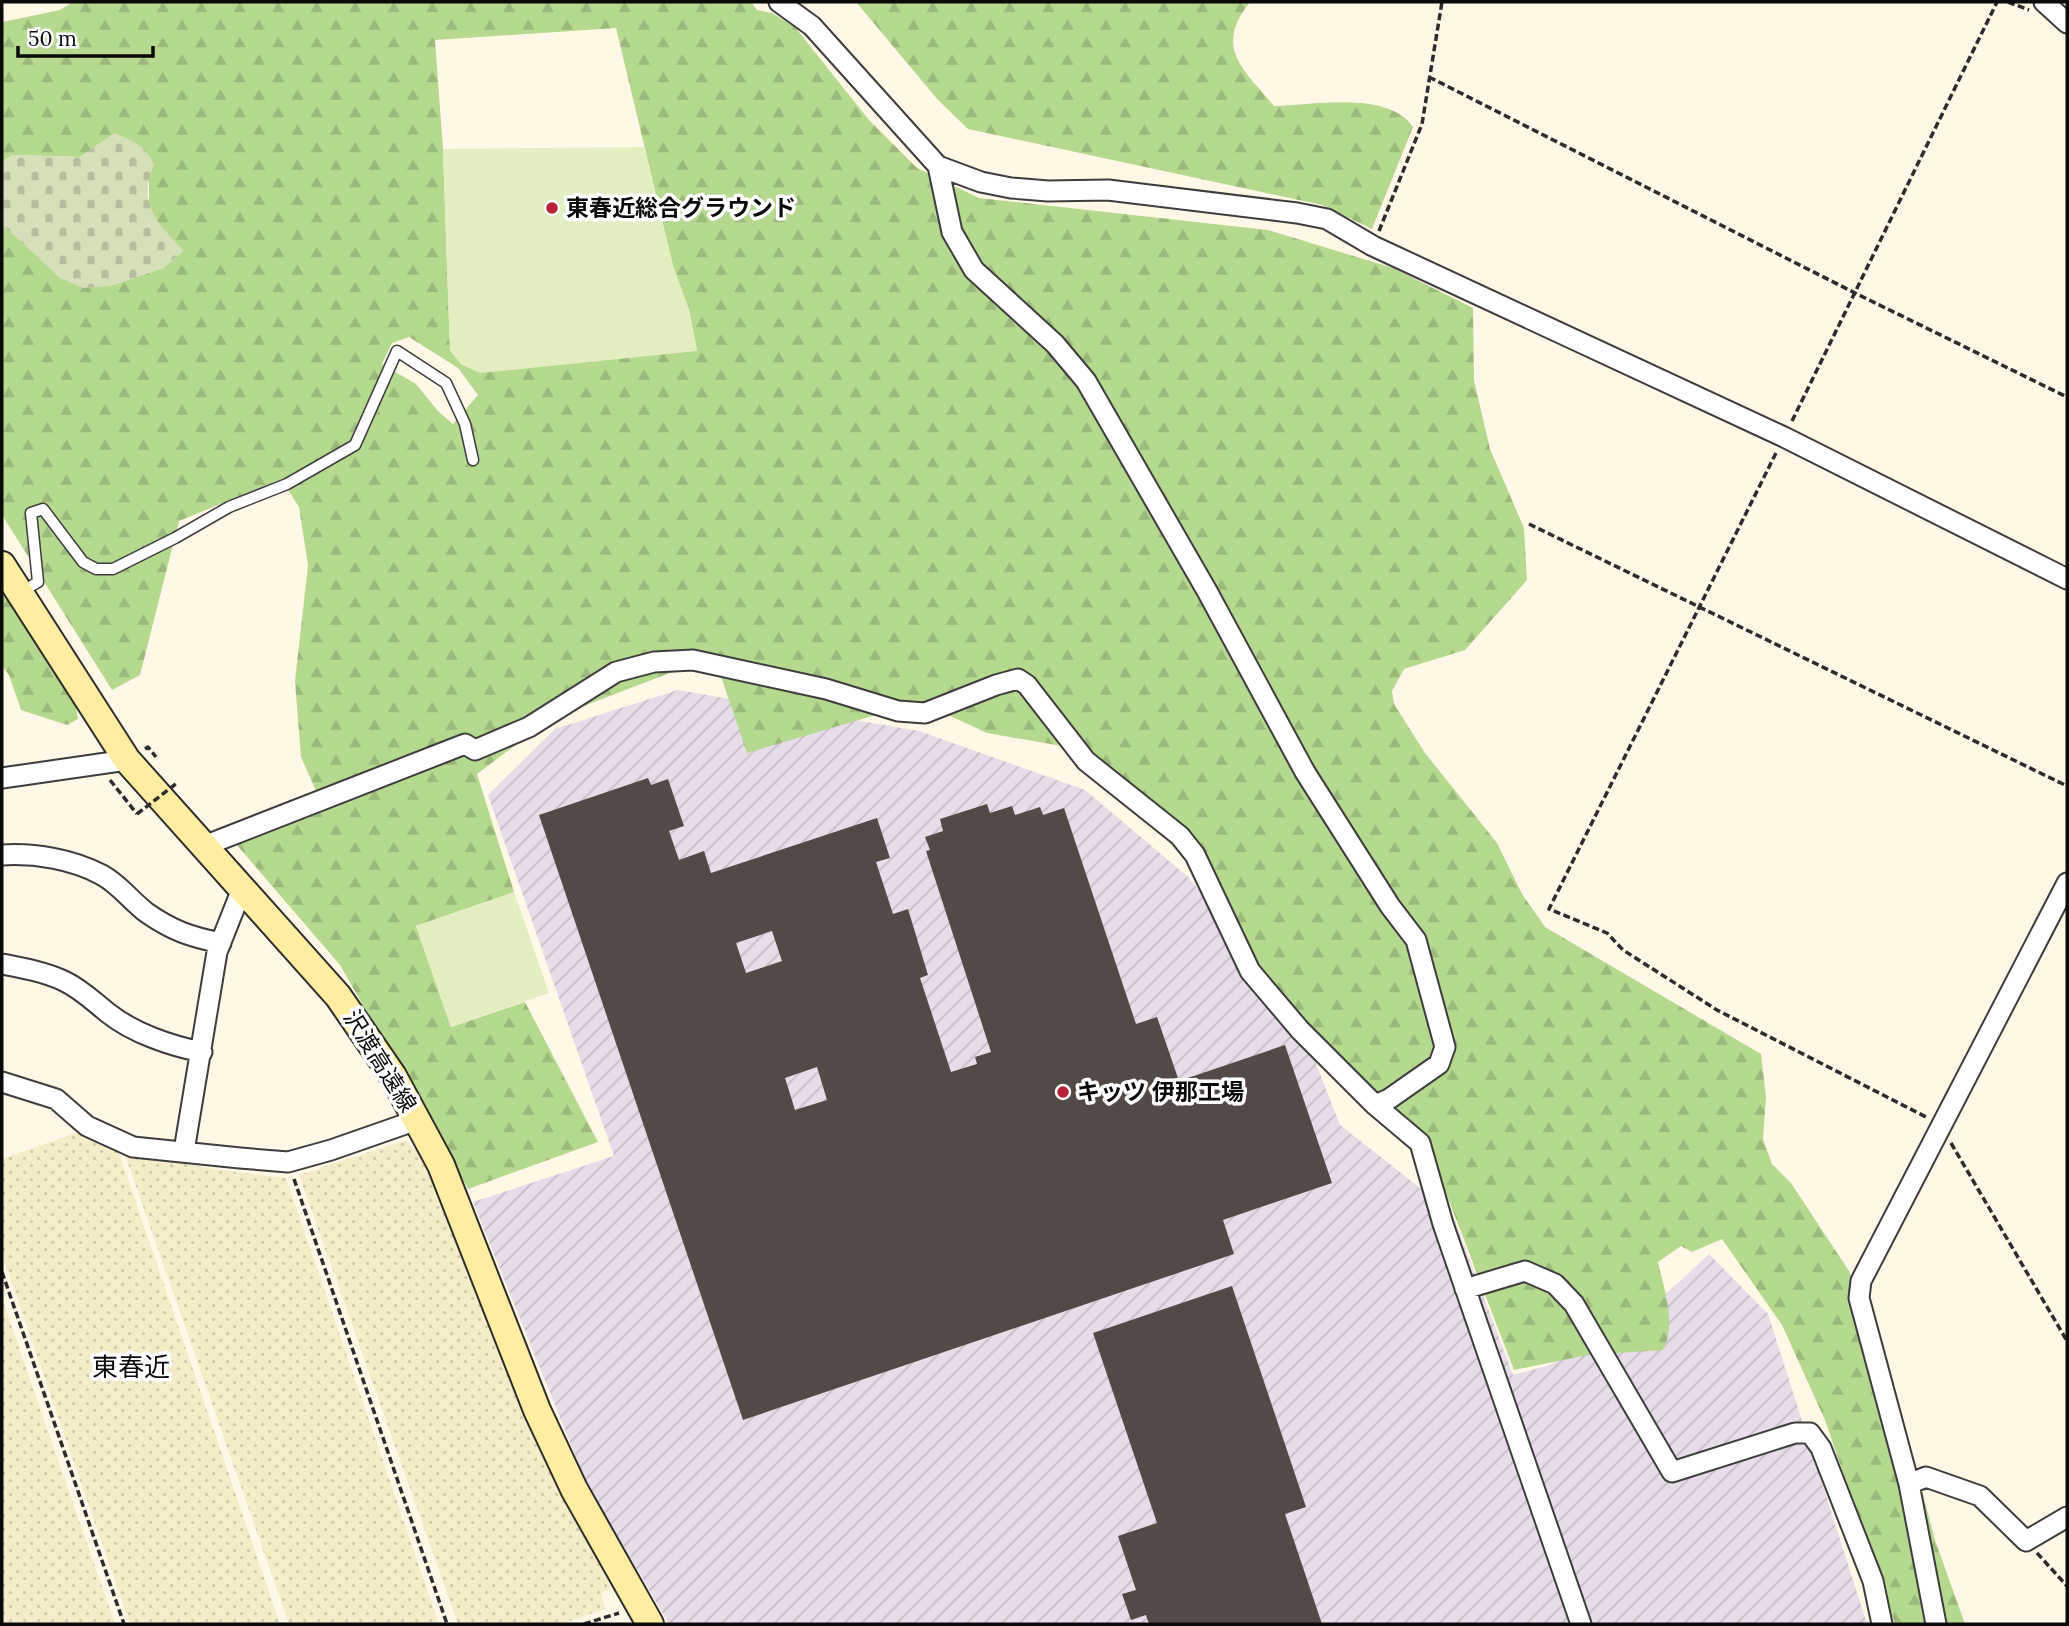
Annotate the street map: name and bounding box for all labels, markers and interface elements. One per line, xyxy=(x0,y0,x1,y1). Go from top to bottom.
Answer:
scale bar xyxy=(18,14,152,58)
text: 50 m xyxy=(28,25,77,52)
place label: 東春近総合グラウンド xyxy=(566,193,796,222)
marker: 東春近総合グラウンド xyxy=(544,200,560,216)
street label: 沢渡高遠線 xyxy=(338,1004,423,1117)
place label: キッツ 伊那工場 xyxy=(1077,1077,1244,1106)
marker: キッツ 伊那工場 xyxy=(1055,1084,1071,1100)
district label: 東春近 xyxy=(92,1350,170,1383)

